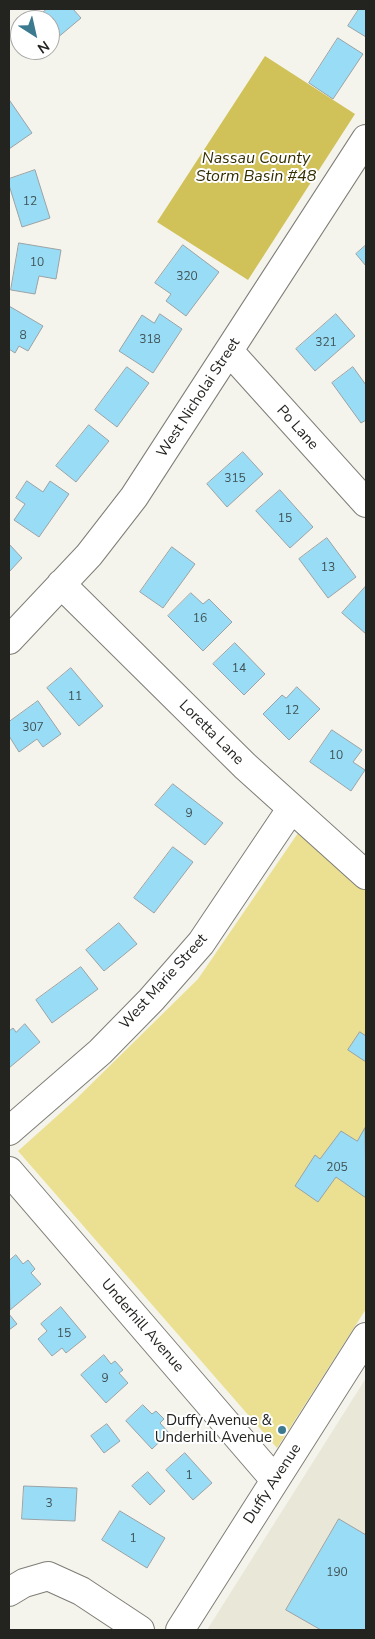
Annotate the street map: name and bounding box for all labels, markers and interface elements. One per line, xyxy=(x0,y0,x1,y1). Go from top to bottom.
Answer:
north arrow xyxy=(10,10,60,60)
text: N xyxy=(34,36,53,58)
water label: Nassau County Storm Basin #48 xyxy=(196,149,316,187)
house number: 12 xyxy=(23,195,37,209)
house number: 10 xyxy=(30,256,44,270)
house number: 320 xyxy=(176,270,198,284)
house number: 8 xyxy=(19,329,27,343)
house number: 318 xyxy=(139,333,161,347)
street label: West Nicholai Street xyxy=(154,335,244,461)
house number: 321 xyxy=(315,336,337,350)
street label: Po Lane xyxy=(272,402,322,454)
house number: 315 xyxy=(224,472,246,486)
house number: 15 xyxy=(278,512,292,526)
house number: 13 xyxy=(321,561,335,575)
house number: 16 xyxy=(193,612,207,626)
house number: 14 xyxy=(232,662,246,676)
house number: 11 xyxy=(68,690,82,704)
street label: Loretta Lane xyxy=(175,697,247,769)
house number: 12 xyxy=(285,704,299,718)
house number: 307 xyxy=(22,721,44,735)
house number: 10 xyxy=(329,749,343,763)
house number: 9 xyxy=(185,807,193,821)
street label: West Marie Street xyxy=(116,931,212,1033)
house number: 205 xyxy=(326,1161,348,1175)
street label: Underhill Avenue xyxy=(97,1276,187,1376)
house number: 15 xyxy=(57,1327,71,1341)
house number: 9 xyxy=(101,1372,109,1386)
place label: Duffy Avenue & Underhill Avenue xyxy=(155,1412,272,1447)
marker: Duffy Avenue & Underhill Avenue xyxy=(276,1424,288,1436)
street label: Duffy Avenue xyxy=(240,1441,306,1527)
house number: 1 xyxy=(185,1469,193,1483)
house number: 3 xyxy=(45,1497,53,1511)
house number: 1 xyxy=(129,1532,137,1546)
house number: 190 xyxy=(326,1566,348,1580)

